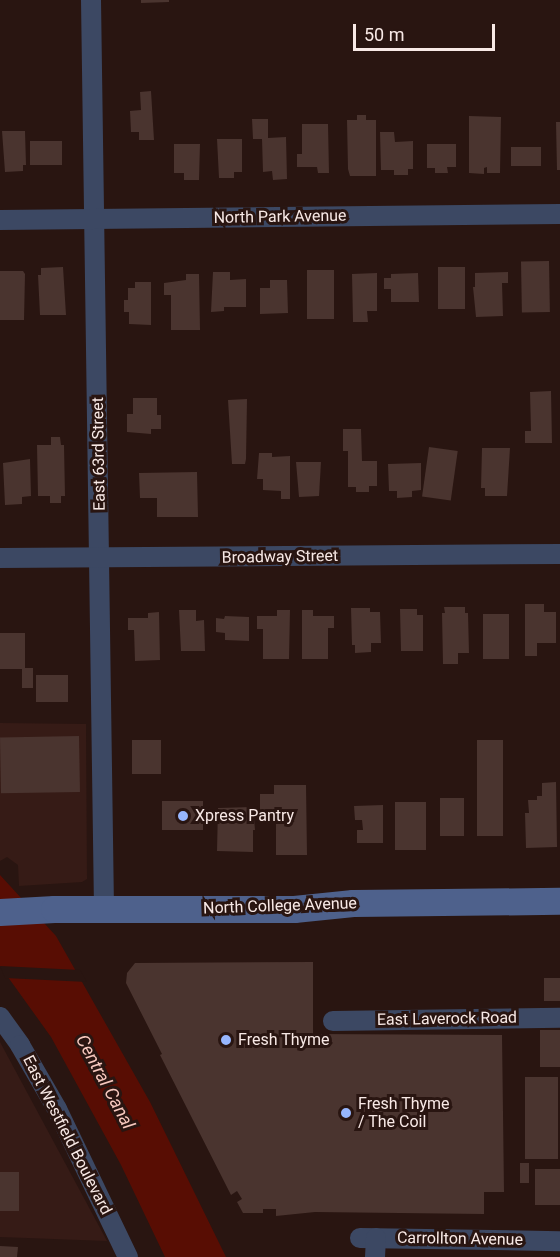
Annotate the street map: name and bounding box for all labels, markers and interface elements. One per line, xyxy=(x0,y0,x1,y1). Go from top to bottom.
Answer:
scale bar xyxy=(356,12,498,50)
text: 50 m xyxy=(364,24,404,45)
street label: North Park Avenue xyxy=(213,206,347,228)
street label: East 63rd Street xyxy=(88,397,110,511)
street label: Broadway Street xyxy=(222,546,338,568)
place label: Xpress Pantry xyxy=(195,806,294,826)
marker: Xpress Pantry xyxy=(176,809,190,823)
street label: North College Avenue xyxy=(203,894,357,918)
street label: East Laverock Road xyxy=(377,1008,517,1030)
place label: Fresh Thyme xyxy=(238,1030,330,1050)
water label: Central Canal xyxy=(71,1031,139,1133)
marker: Fresh Thyme xyxy=(219,1033,233,1047)
street label: East Westfield Boulevard xyxy=(18,1052,116,1218)
place label: Fresh Thyme / The Coil xyxy=(358,1094,450,1132)
marker: Fresh Thyme / The Coil xyxy=(339,1106,353,1120)
street label: Carrollton Avenue xyxy=(397,1228,523,1250)

